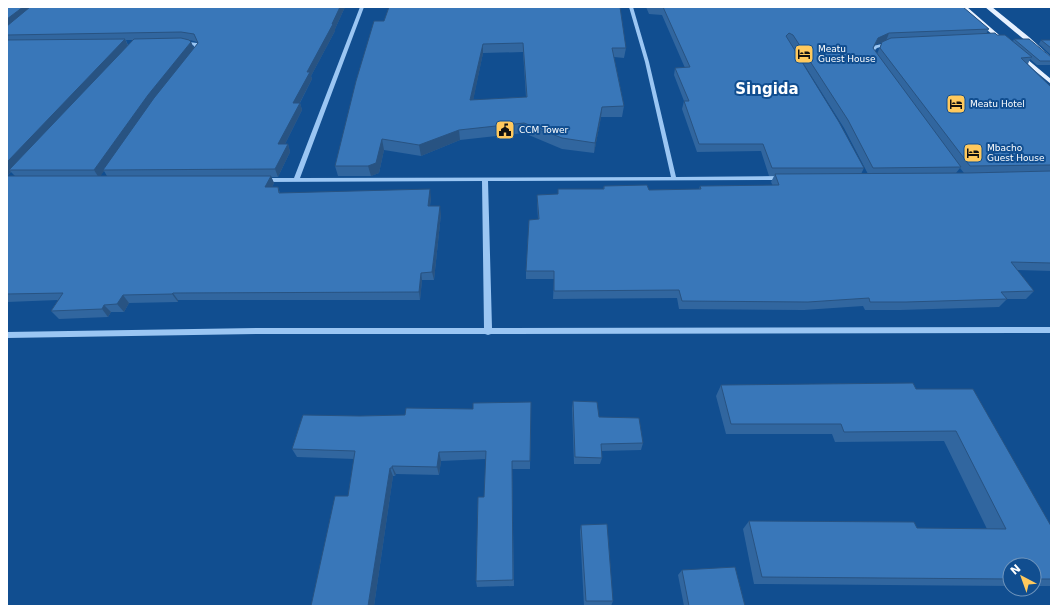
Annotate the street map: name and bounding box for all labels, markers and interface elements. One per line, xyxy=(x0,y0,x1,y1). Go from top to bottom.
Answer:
hotel icon: Meatu Guest House xyxy=(793,43,815,65)
place label: Meatu Guest House xyxy=(818,44,876,64)
district label: Singida xyxy=(735,80,799,98)
hotel icon: Meatu Hotel xyxy=(945,93,967,115)
place label: Meatu Hotel xyxy=(970,99,1025,109)
public building icon: CCM Tower xyxy=(494,119,516,141)
place label: CCM Tower xyxy=(519,125,569,135)
hotel icon: Mbacho Guest House xyxy=(962,142,984,164)
place label: Mbacho Guest House xyxy=(987,143,1045,163)
north arrow xyxy=(1002,557,1042,597)
text: N xyxy=(1008,562,1024,578)

